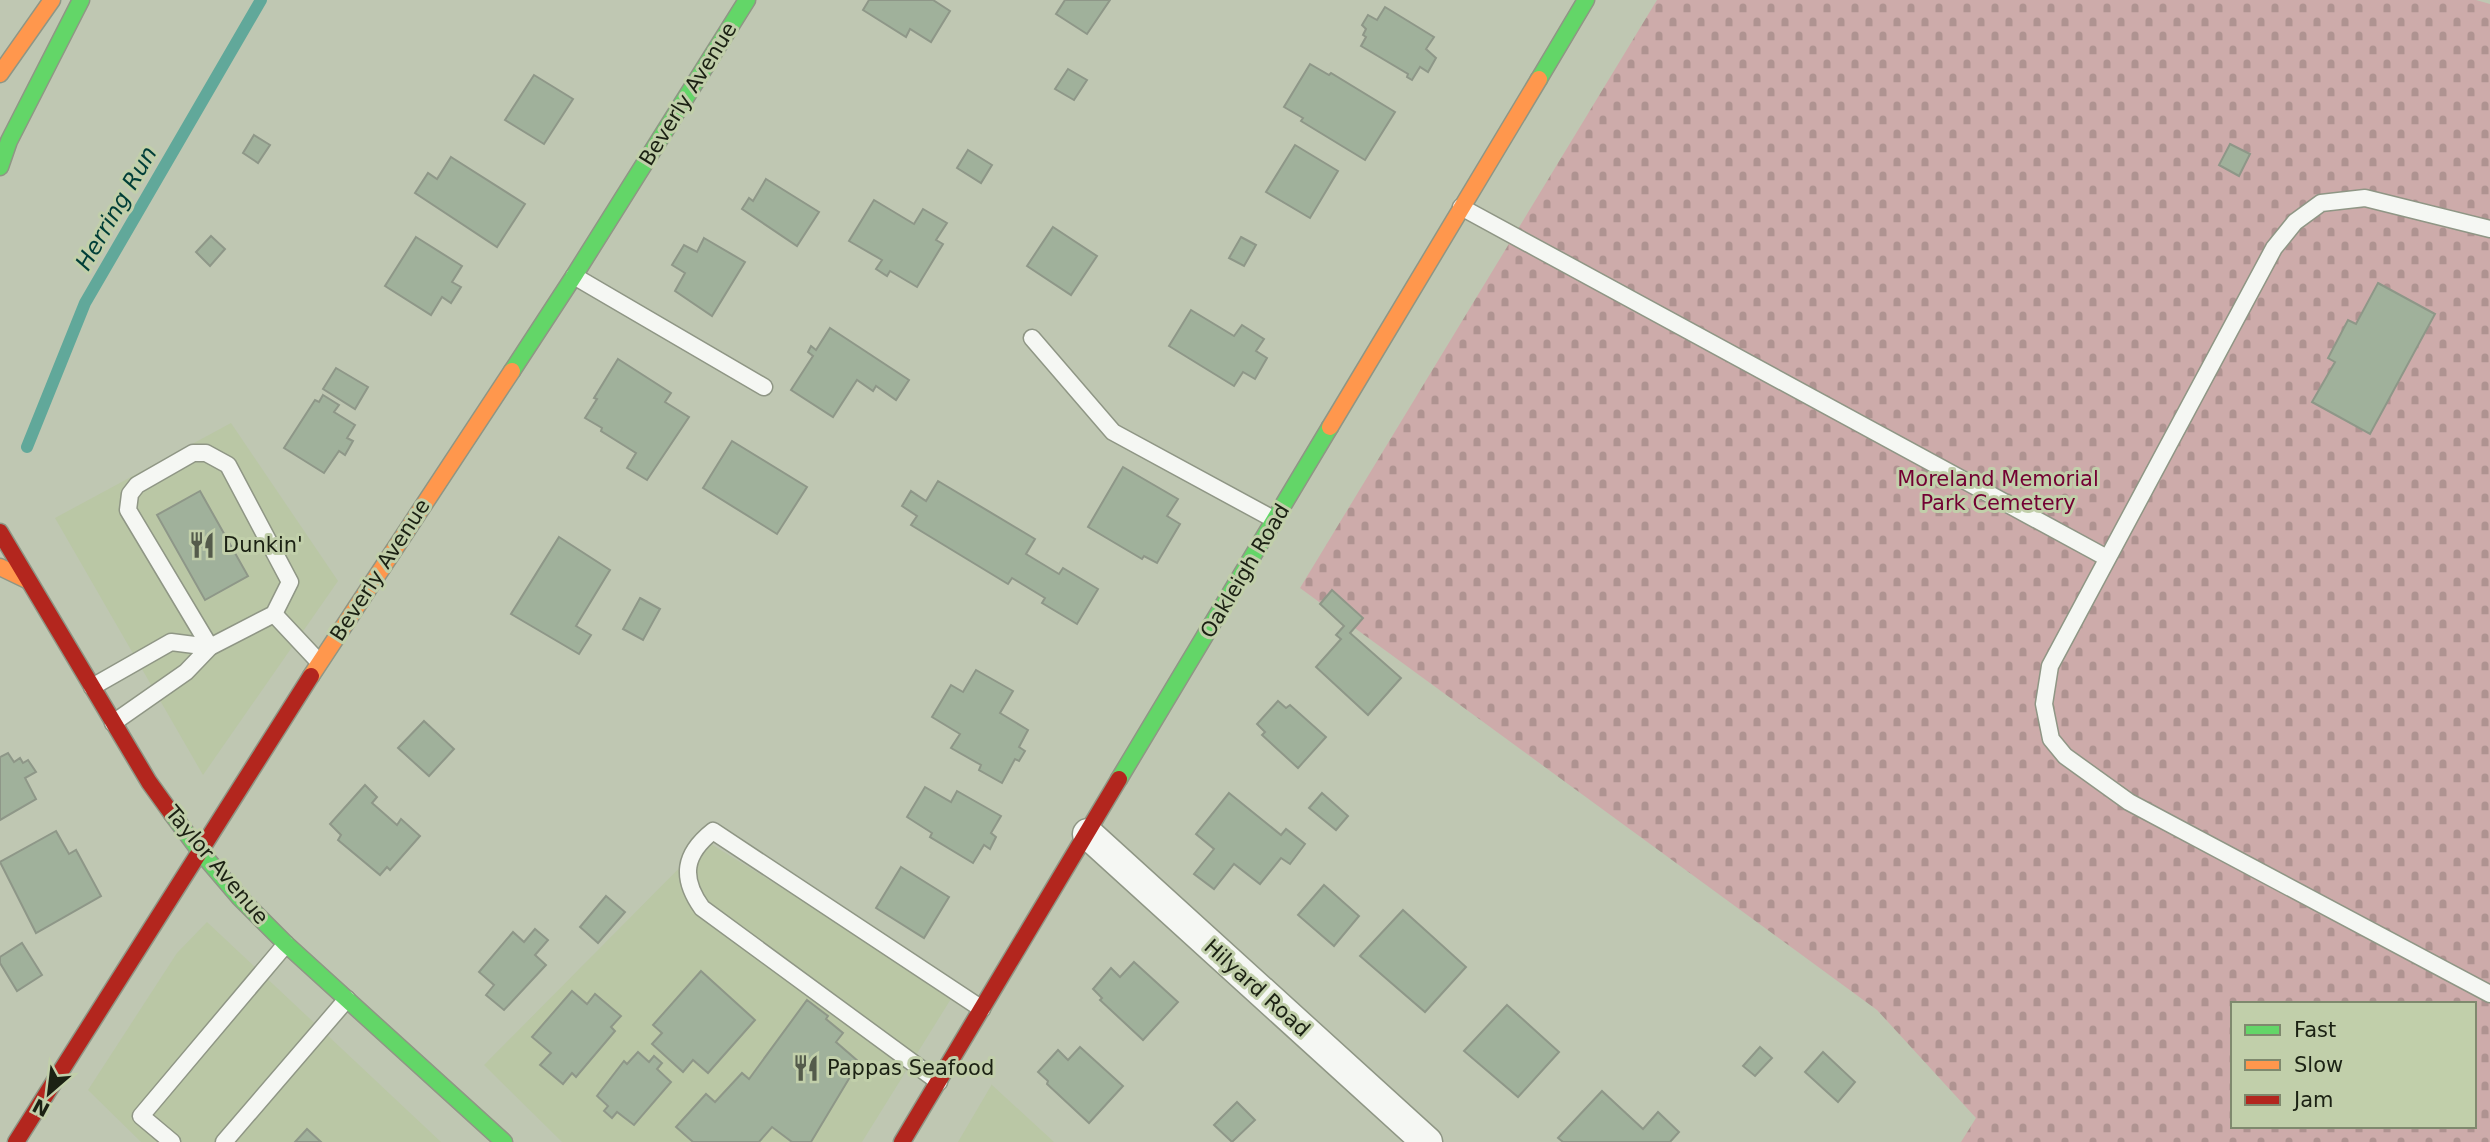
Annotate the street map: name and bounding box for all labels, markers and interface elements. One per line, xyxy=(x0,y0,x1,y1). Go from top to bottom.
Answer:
street label: Beverly Avenue xyxy=(634,18,742,170)
water label: Herring Run xyxy=(70,142,162,274)
park label: Moreland Memorial Park Cemetery xyxy=(1897,467,2099,515)
street label: Beverly Avenue xyxy=(325,495,435,645)
street label: Oakleigh Road xyxy=(1196,500,1294,642)
restaurant icon: Dunkin' xyxy=(187,530,217,560)
place label: Dunkin' xyxy=(223,533,303,557)
street label: Taylor Avenue xyxy=(160,800,273,929)
street label: Hilyard Road xyxy=(1199,934,1315,1042)
legend xyxy=(2231,1002,2476,1128)
text: Fast xyxy=(2294,1018,2336,1042)
restaurant icon: Pappas Seafood xyxy=(791,1053,821,1083)
text: Slow xyxy=(2294,1053,2343,1077)
place label: Pappas Seafood xyxy=(827,1056,994,1080)
north arrow xyxy=(14,1058,84,1128)
text: Jam xyxy=(2292,1088,2334,1112)
text: N xyxy=(29,1095,53,1121)

